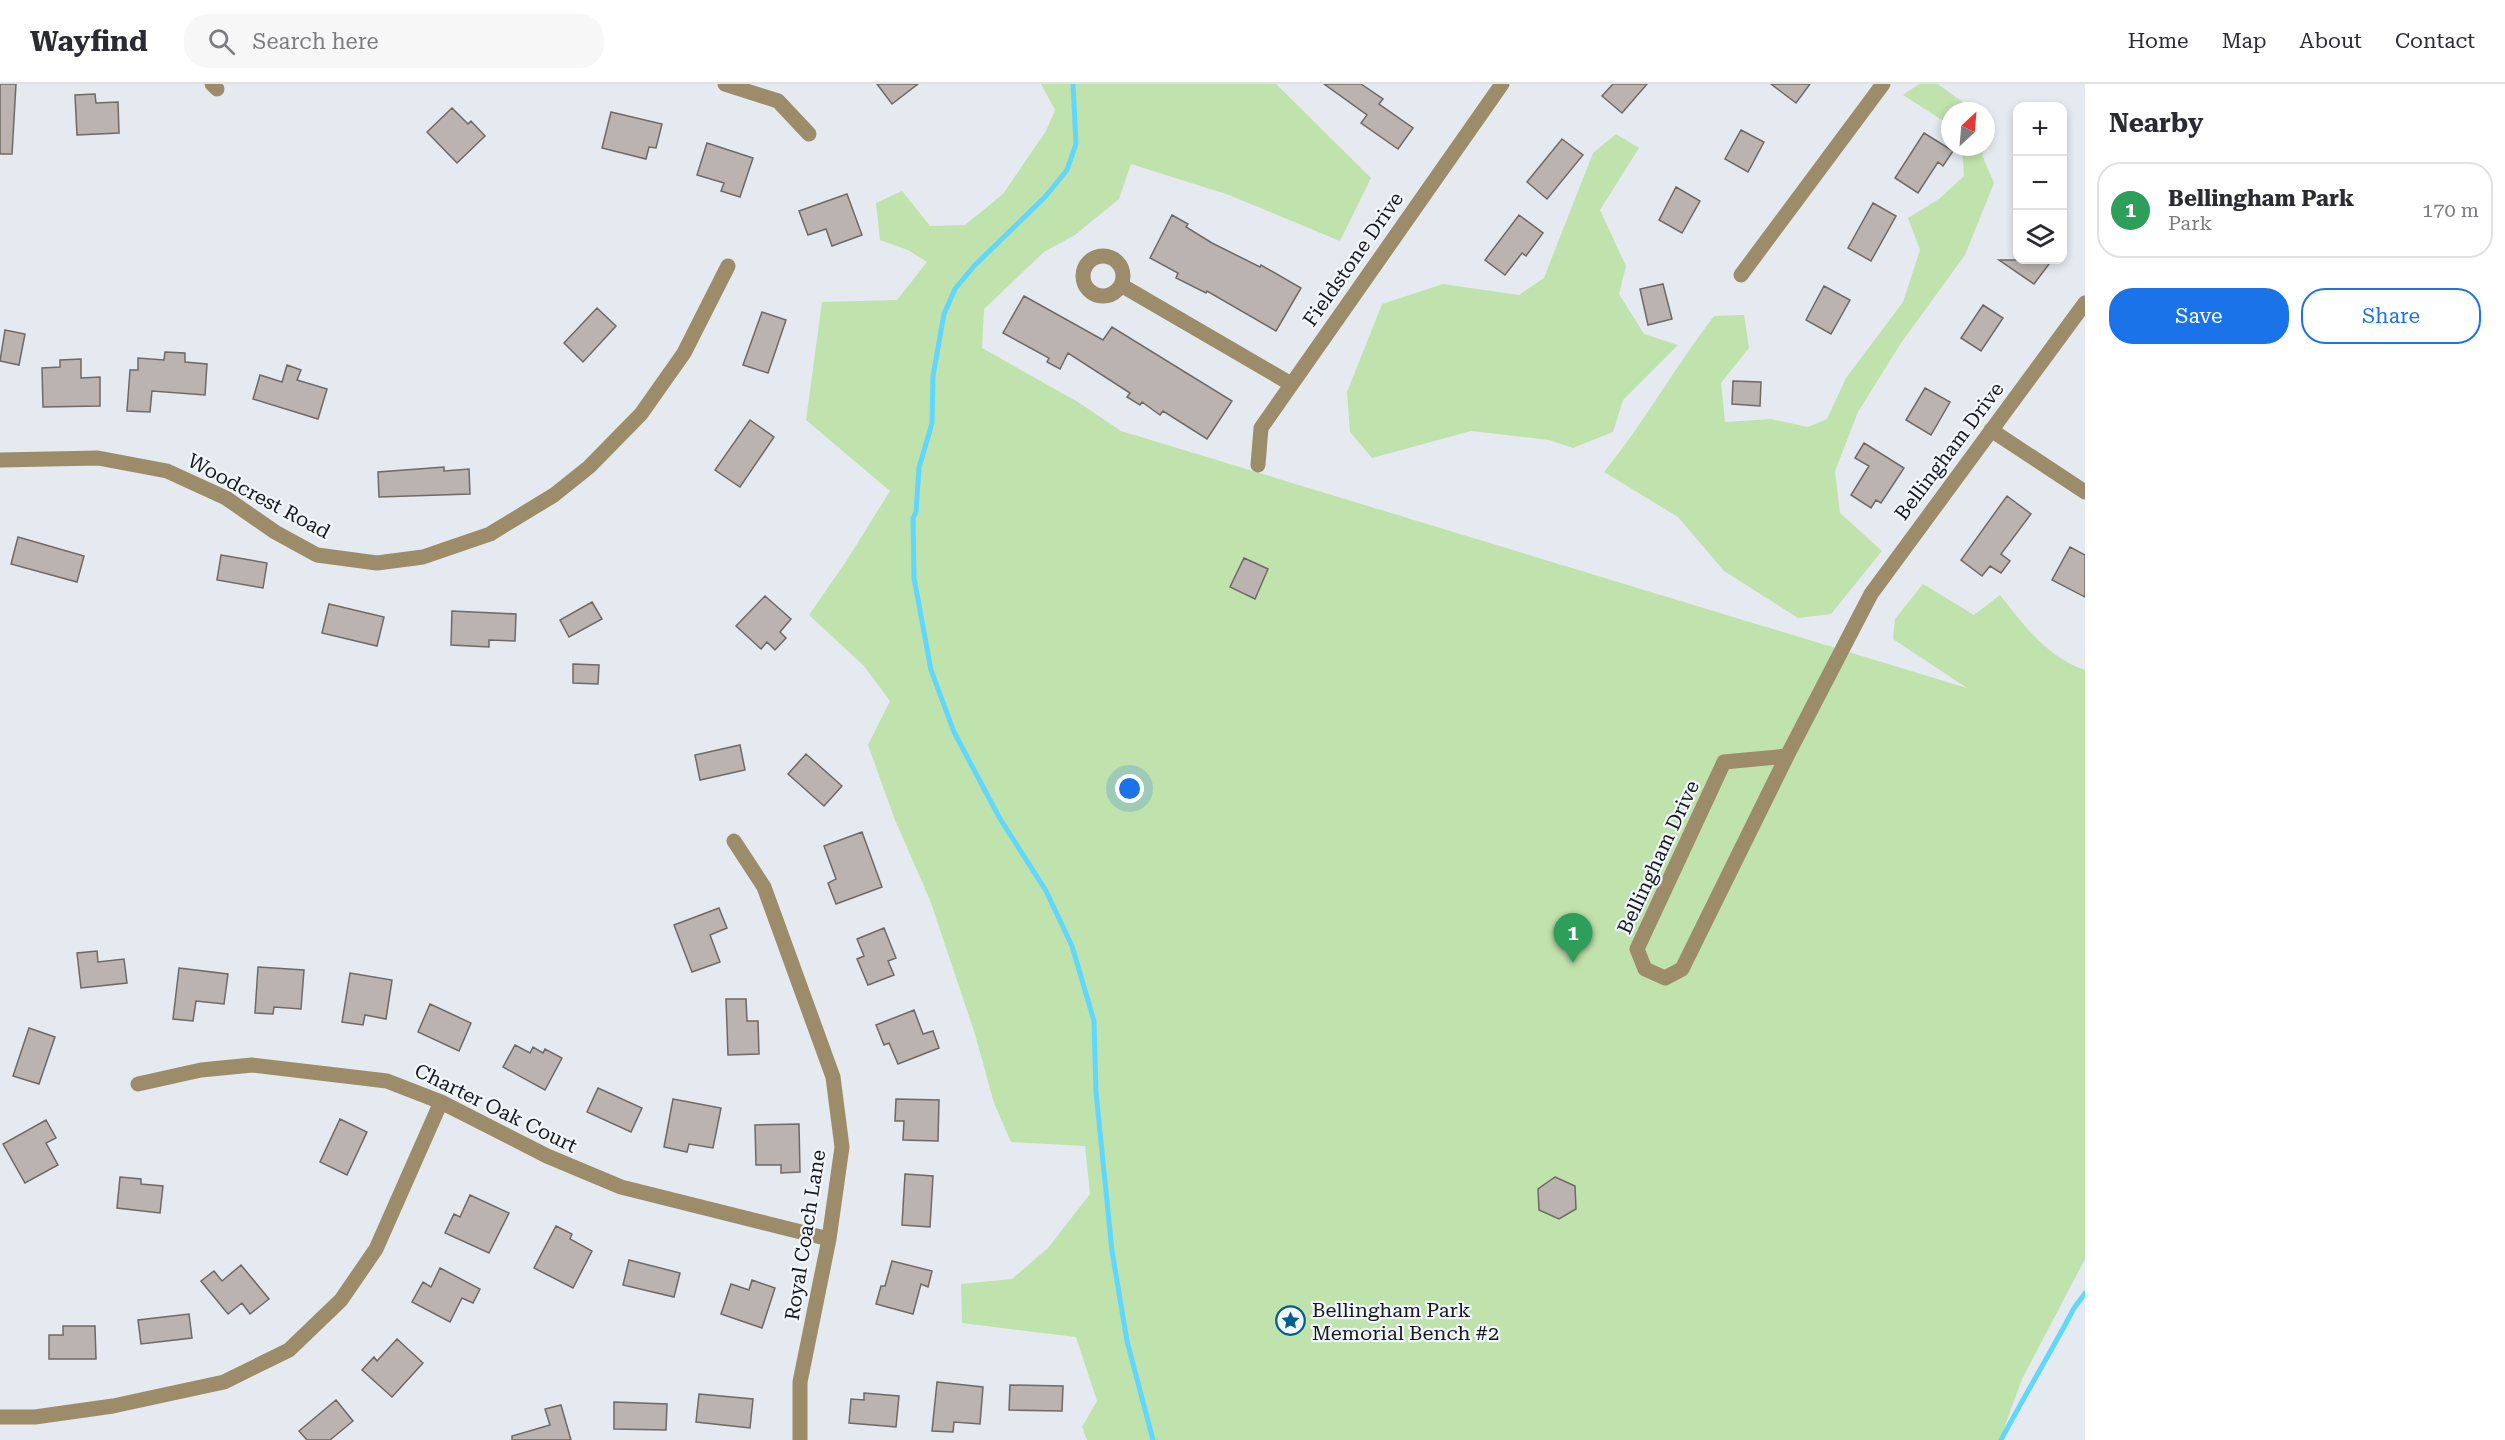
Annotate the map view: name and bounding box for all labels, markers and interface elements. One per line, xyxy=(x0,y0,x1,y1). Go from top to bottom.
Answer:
search box xyxy=(184,14,604,68)
text: Wayfind xyxy=(30,25,148,58)
icon: search xyxy=(205,25,238,58)
text: Search here xyxy=(253,29,379,54)
text: Home xyxy=(2128,29,2189,53)
text: Map xyxy=(2222,29,2267,53)
text: About xyxy=(2300,29,2362,53)
text: Contact xyxy=(2395,29,2475,53)
north arrow xyxy=(1941,102,1995,156)
map controls xyxy=(2013,102,2067,264)
button: + xyxy=(2013,102,2067,156)
text: Nearby xyxy=(2109,108,2203,138)
button: − xyxy=(2013,156,2067,210)
text: Bellingham Park xyxy=(2168,186,2354,211)
street label: Fieldstone Drive xyxy=(1298,187,1408,331)
text: 1 xyxy=(2125,198,2136,222)
text: 170 m xyxy=(2422,198,2479,222)
button: layers xyxy=(2013,210,2067,264)
text: Park xyxy=(2168,211,2212,235)
button: Save xyxy=(2109,288,2289,344)
button: Share xyxy=(2301,288,2481,344)
street label: Bellingham Drive xyxy=(1889,377,2009,525)
street label: Woodcrest Road xyxy=(184,448,335,544)
your location xyxy=(1115,774,1144,803)
street label: Bellingham Drive xyxy=(1612,776,1704,938)
pin: 1 xyxy=(1554,914,1592,963)
street label: Charter Oak Court xyxy=(411,1058,582,1158)
street label: Royal Coach Lane xyxy=(780,1148,830,1322)
place label: Bellingham Park Memorial Bench #2 xyxy=(1312,1298,1499,1345)
place icon: Bellingham Park Memorial Bench #2 xyxy=(1275,1305,1307,1337)

